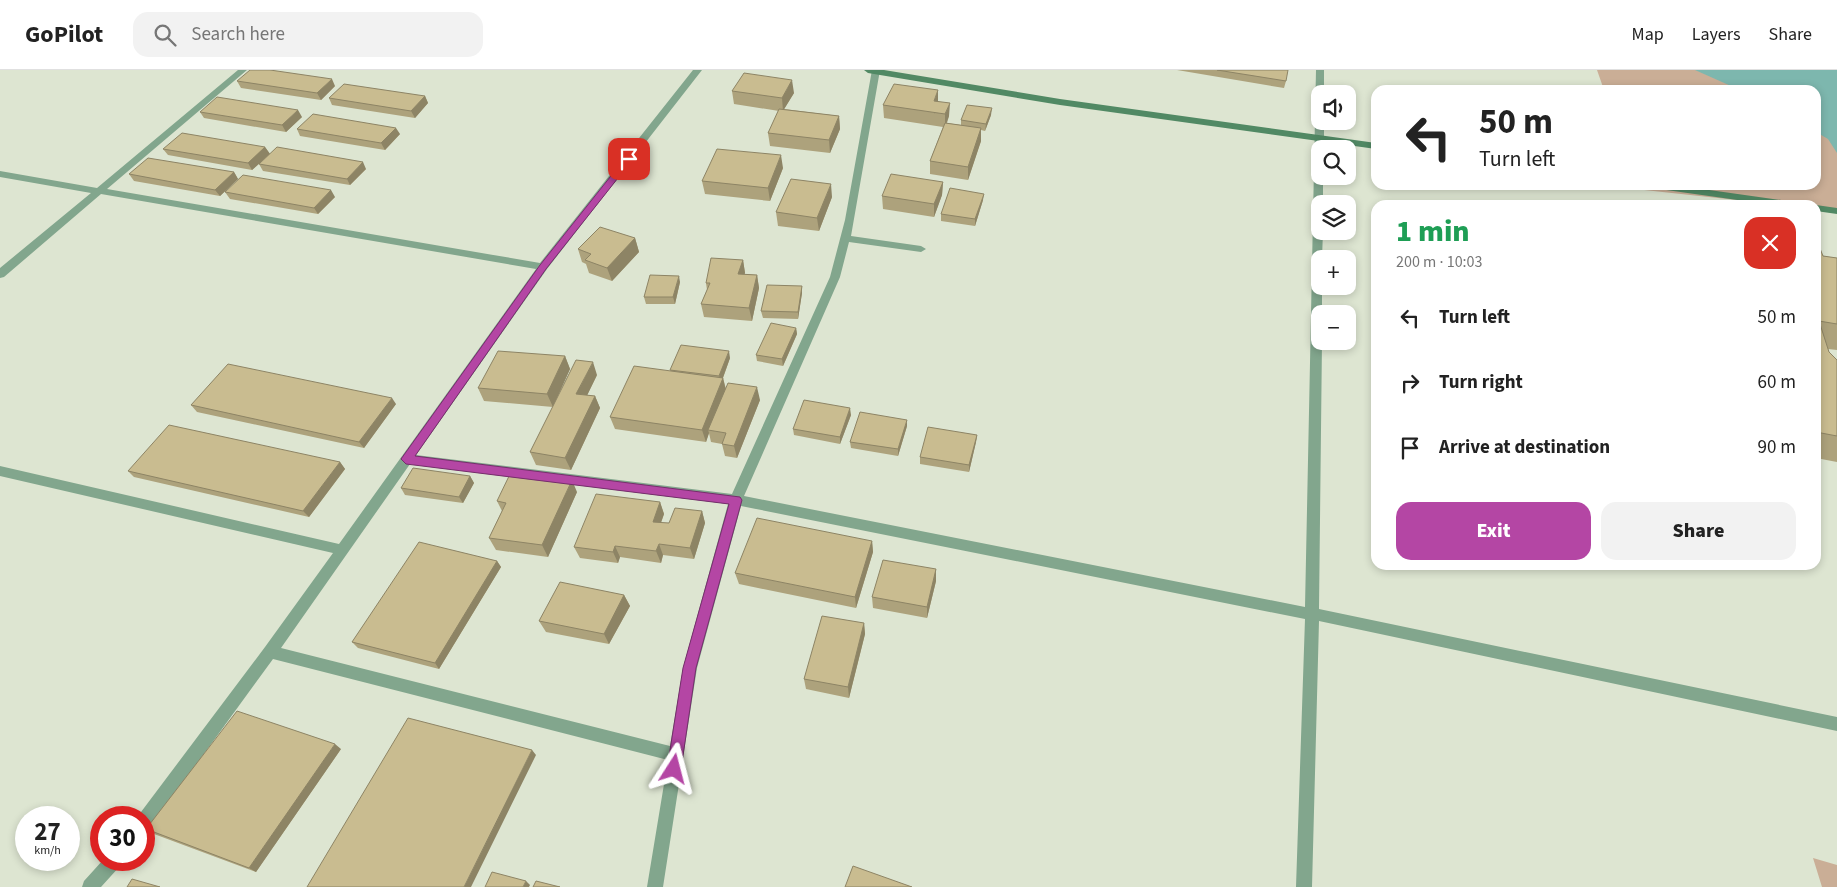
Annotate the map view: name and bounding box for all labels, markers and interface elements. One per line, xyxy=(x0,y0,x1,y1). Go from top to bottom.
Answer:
search box xyxy=(133,12,483,57)
text: GoPilot xyxy=(25,17,103,52)
icon: search xyxy=(151,21,179,49)
text: Search here xyxy=(191,21,285,48)
text: Map xyxy=(1632,22,1664,47)
text: Layers xyxy=(1692,22,1741,47)
text: Share xyxy=(1769,22,1812,47)
map controls xyxy=(1311,85,1356,350)
button: sound xyxy=(1311,85,1356,130)
text: 50 m xyxy=(1479,97,1553,147)
icon: left xyxy=(1396,105,1461,170)
pin xyxy=(608,138,650,180)
button: search xyxy=(1311,140,1356,185)
text: Turn left xyxy=(1479,143,1555,175)
icon: arrive xyxy=(615,145,643,173)
button: layers xyxy=(1311,195,1356,240)
text: 1 min xyxy=(1396,210,1470,253)
button: close xyxy=(1744,217,1796,269)
button: + xyxy=(1311,250,1356,295)
text: 200 m · 10:03 xyxy=(1396,251,1483,273)
icon: left xyxy=(1396,304,1424,332)
text: Turn left xyxy=(1439,304,1510,331)
text: 50 m xyxy=(1758,304,1796,331)
button: − xyxy=(1311,305,1356,350)
icon: right xyxy=(1396,369,1424,397)
text: Turn right xyxy=(1439,369,1523,396)
text: 60 m xyxy=(1758,369,1796,396)
icon: arrive xyxy=(1396,434,1424,462)
text: Arrive at destination xyxy=(1439,434,1610,461)
text: 90 m xyxy=(1758,434,1796,461)
button: Exit xyxy=(1396,502,1591,560)
button: Share xyxy=(1601,502,1796,560)
position arrow xyxy=(647,742,699,794)
speed limit sign: 30 xyxy=(90,806,155,871)
text: 27 xyxy=(34,814,61,850)
text: km/h xyxy=(34,842,61,859)

